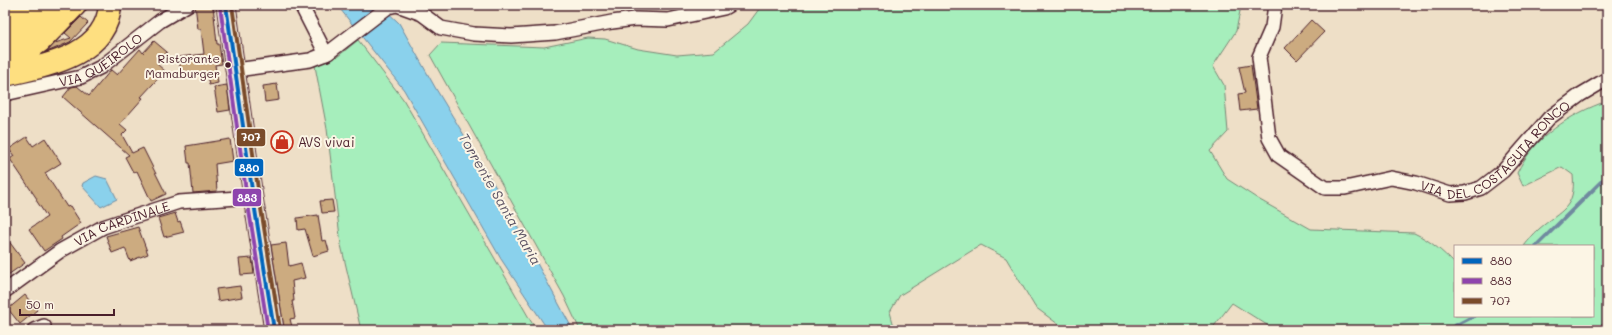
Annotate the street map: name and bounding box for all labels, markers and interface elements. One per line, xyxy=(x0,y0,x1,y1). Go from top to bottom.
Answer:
street label: VIA QUEIROLO xyxy=(57,29,146,90)
place label: Ristorante Mamaburger xyxy=(145,50,220,81)
marker: Ristorante Mamaburger xyxy=(223,60,233,70)
street label: VIA DEL COSTAGUTA RONCO xyxy=(1418,96,1573,202)
line badge: 707 xyxy=(236,128,266,147)
text: 707 xyxy=(241,129,261,144)
shop icon: AVS vivai xyxy=(269,129,295,155)
water label: Torrente Santa Maria xyxy=(455,129,546,268)
place label: AVS vivai xyxy=(298,133,355,150)
line badge: 880 xyxy=(234,158,264,177)
text: 880 xyxy=(239,160,259,175)
line badge: 883 xyxy=(232,188,262,207)
text: 883 xyxy=(237,190,258,205)
street label: VIA CARDINALE xyxy=(71,197,171,250)
legend xyxy=(1454,245,1594,317)
text: 880 xyxy=(1490,252,1513,268)
text: 883 xyxy=(1490,272,1512,288)
scale bar xyxy=(20,291,114,317)
text: 707 xyxy=(1490,292,1511,308)
text: 50 m xyxy=(26,296,54,312)

